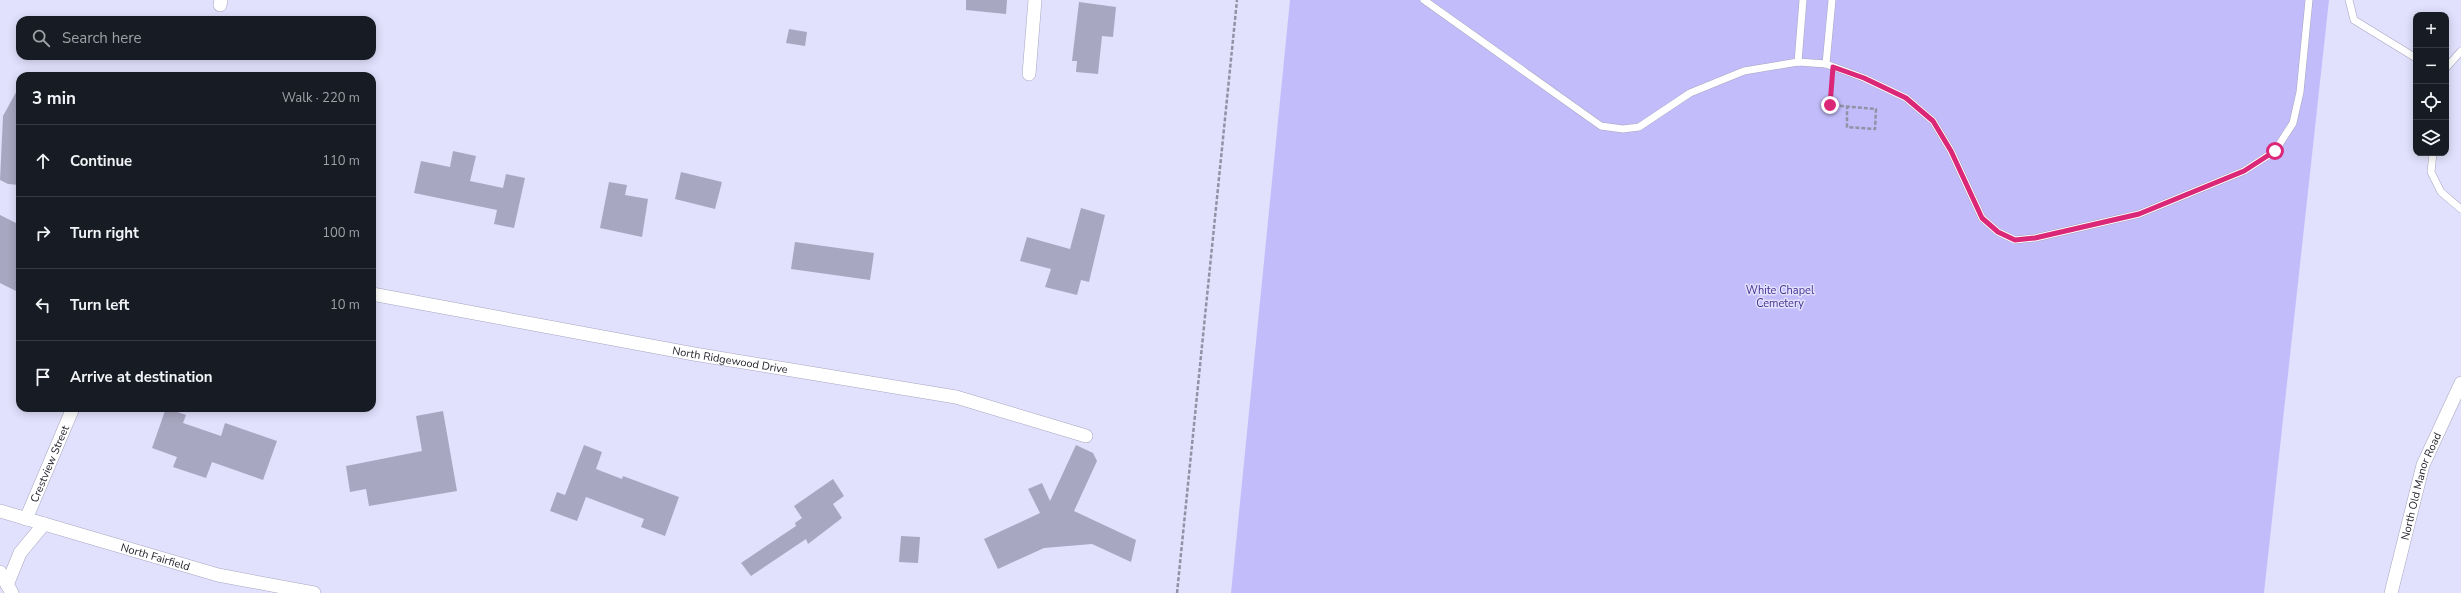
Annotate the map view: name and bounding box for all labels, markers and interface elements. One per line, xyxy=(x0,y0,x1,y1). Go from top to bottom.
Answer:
map controls xyxy=(2413,12,2449,156)
button: + xyxy=(2413,12,2449,48)
search box xyxy=(16,16,376,60)
icon: search xyxy=(30,27,52,49)
text: Search here xyxy=(62,28,142,48)
button: − xyxy=(2413,48,2449,84)
button: locate xyxy=(2413,84,2449,120)
text: 3 min xyxy=(32,87,76,110)
text: Walk · 220 m xyxy=(282,89,360,107)
route end xyxy=(1821,96,1839,114)
button: layers xyxy=(2413,120,2449,156)
route start xyxy=(2266,142,2284,160)
icon: ahead xyxy=(32,150,54,172)
text: Continue xyxy=(70,151,132,171)
text: 110 m xyxy=(322,152,360,170)
icon: right xyxy=(32,222,54,244)
text: Turn right xyxy=(70,223,139,243)
text: 100 m xyxy=(322,224,360,242)
park label: White Chapel Cemetery xyxy=(1746,283,1815,311)
icon: left xyxy=(32,294,54,316)
text: Turn left xyxy=(70,295,129,315)
text: 10 m xyxy=(330,296,360,314)
street label: North Ridgewood Drive xyxy=(671,343,789,377)
icon: arrive xyxy=(32,366,54,388)
text: Arrive at destination xyxy=(70,367,213,387)
street label: Crestview Street xyxy=(27,423,73,505)
street label: North Old Manor Road xyxy=(2398,430,2445,542)
street label: North Fairfield xyxy=(119,540,192,574)

